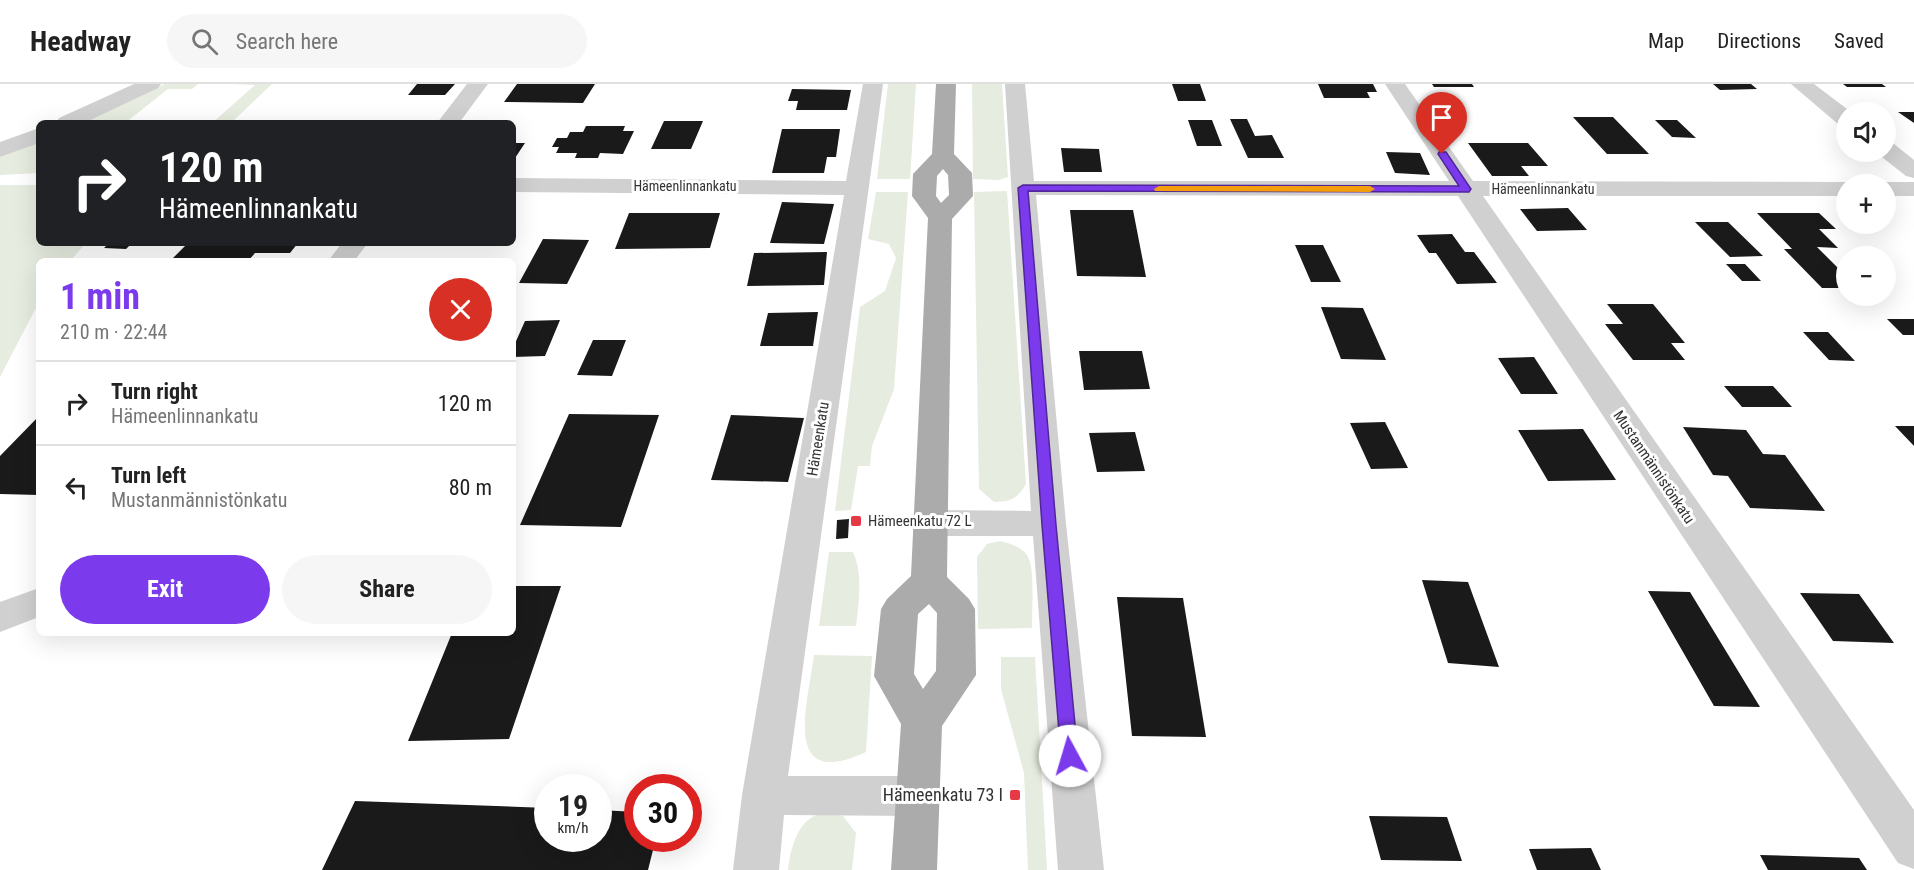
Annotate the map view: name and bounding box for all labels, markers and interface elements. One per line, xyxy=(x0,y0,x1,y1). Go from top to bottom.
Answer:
search box xyxy=(167,14,587,68)
text: Headway xyxy=(30,25,131,58)
icon: search xyxy=(188,25,221,58)
text: Search here xyxy=(236,29,338,54)
text: Map xyxy=(1648,29,1684,53)
text: Directions xyxy=(1717,29,1801,53)
text: Saved xyxy=(1834,29,1884,53)
pin xyxy=(1416,92,1467,154)
icon: arrive xyxy=(1425,101,1458,134)
map controls xyxy=(1836,102,1896,306)
button: sound xyxy=(1836,102,1896,162)
text: 120 m xyxy=(159,143,264,192)
icon: right xyxy=(60,144,138,222)
button: + xyxy=(1836,174,1896,234)
street label: Hämeenlinnankatu xyxy=(633,178,737,194)
street label: Hämeenlinnankatu xyxy=(1491,181,1595,197)
text: Hämeenlinnankatu xyxy=(159,193,358,225)
button: − xyxy=(1836,246,1896,306)
text: 1 min xyxy=(60,276,140,318)
button: close xyxy=(429,278,492,341)
text: 210 m · 22:44 xyxy=(60,320,167,344)
text: Turn right xyxy=(111,379,198,404)
icon: right xyxy=(60,387,93,420)
text: 120 m xyxy=(438,391,492,416)
street label: Hämeenkatu xyxy=(803,401,833,477)
text: Hämeenlinnankatu xyxy=(111,404,258,428)
street label: Mustanmännistönkatu xyxy=(1610,407,1698,527)
text: Turn left xyxy=(111,463,186,488)
icon: left xyxy=(60,471,93,504)
text: 80 m xyxy=(449,475,492,500)
text: Mustanmännistönkatu xyxy=(111,488,287,512)
place label: Hämeenkatu 72 L xyxy=(868,512,972,530)
marker: Hämeenkatu 72 L xyxy=(849,514,863,528)
button: Exit xyxy=(60,555,270,624)
button: Share xyxy=(282,555,492,624)
position arrow xyxy=(1038,724,1102,788)
speed limit sign: 30 xyxy=(624,774,702,852)
place label: Hämeenkatu 73 I xyxy=(883,784,1003,805)
text: 19 xyxy=(558,788,588,823)
marker: Hämeenkatu 73 I xyxy=(1008,788,1022,802)
text: km/h xyxy=(558,819,588,837)

